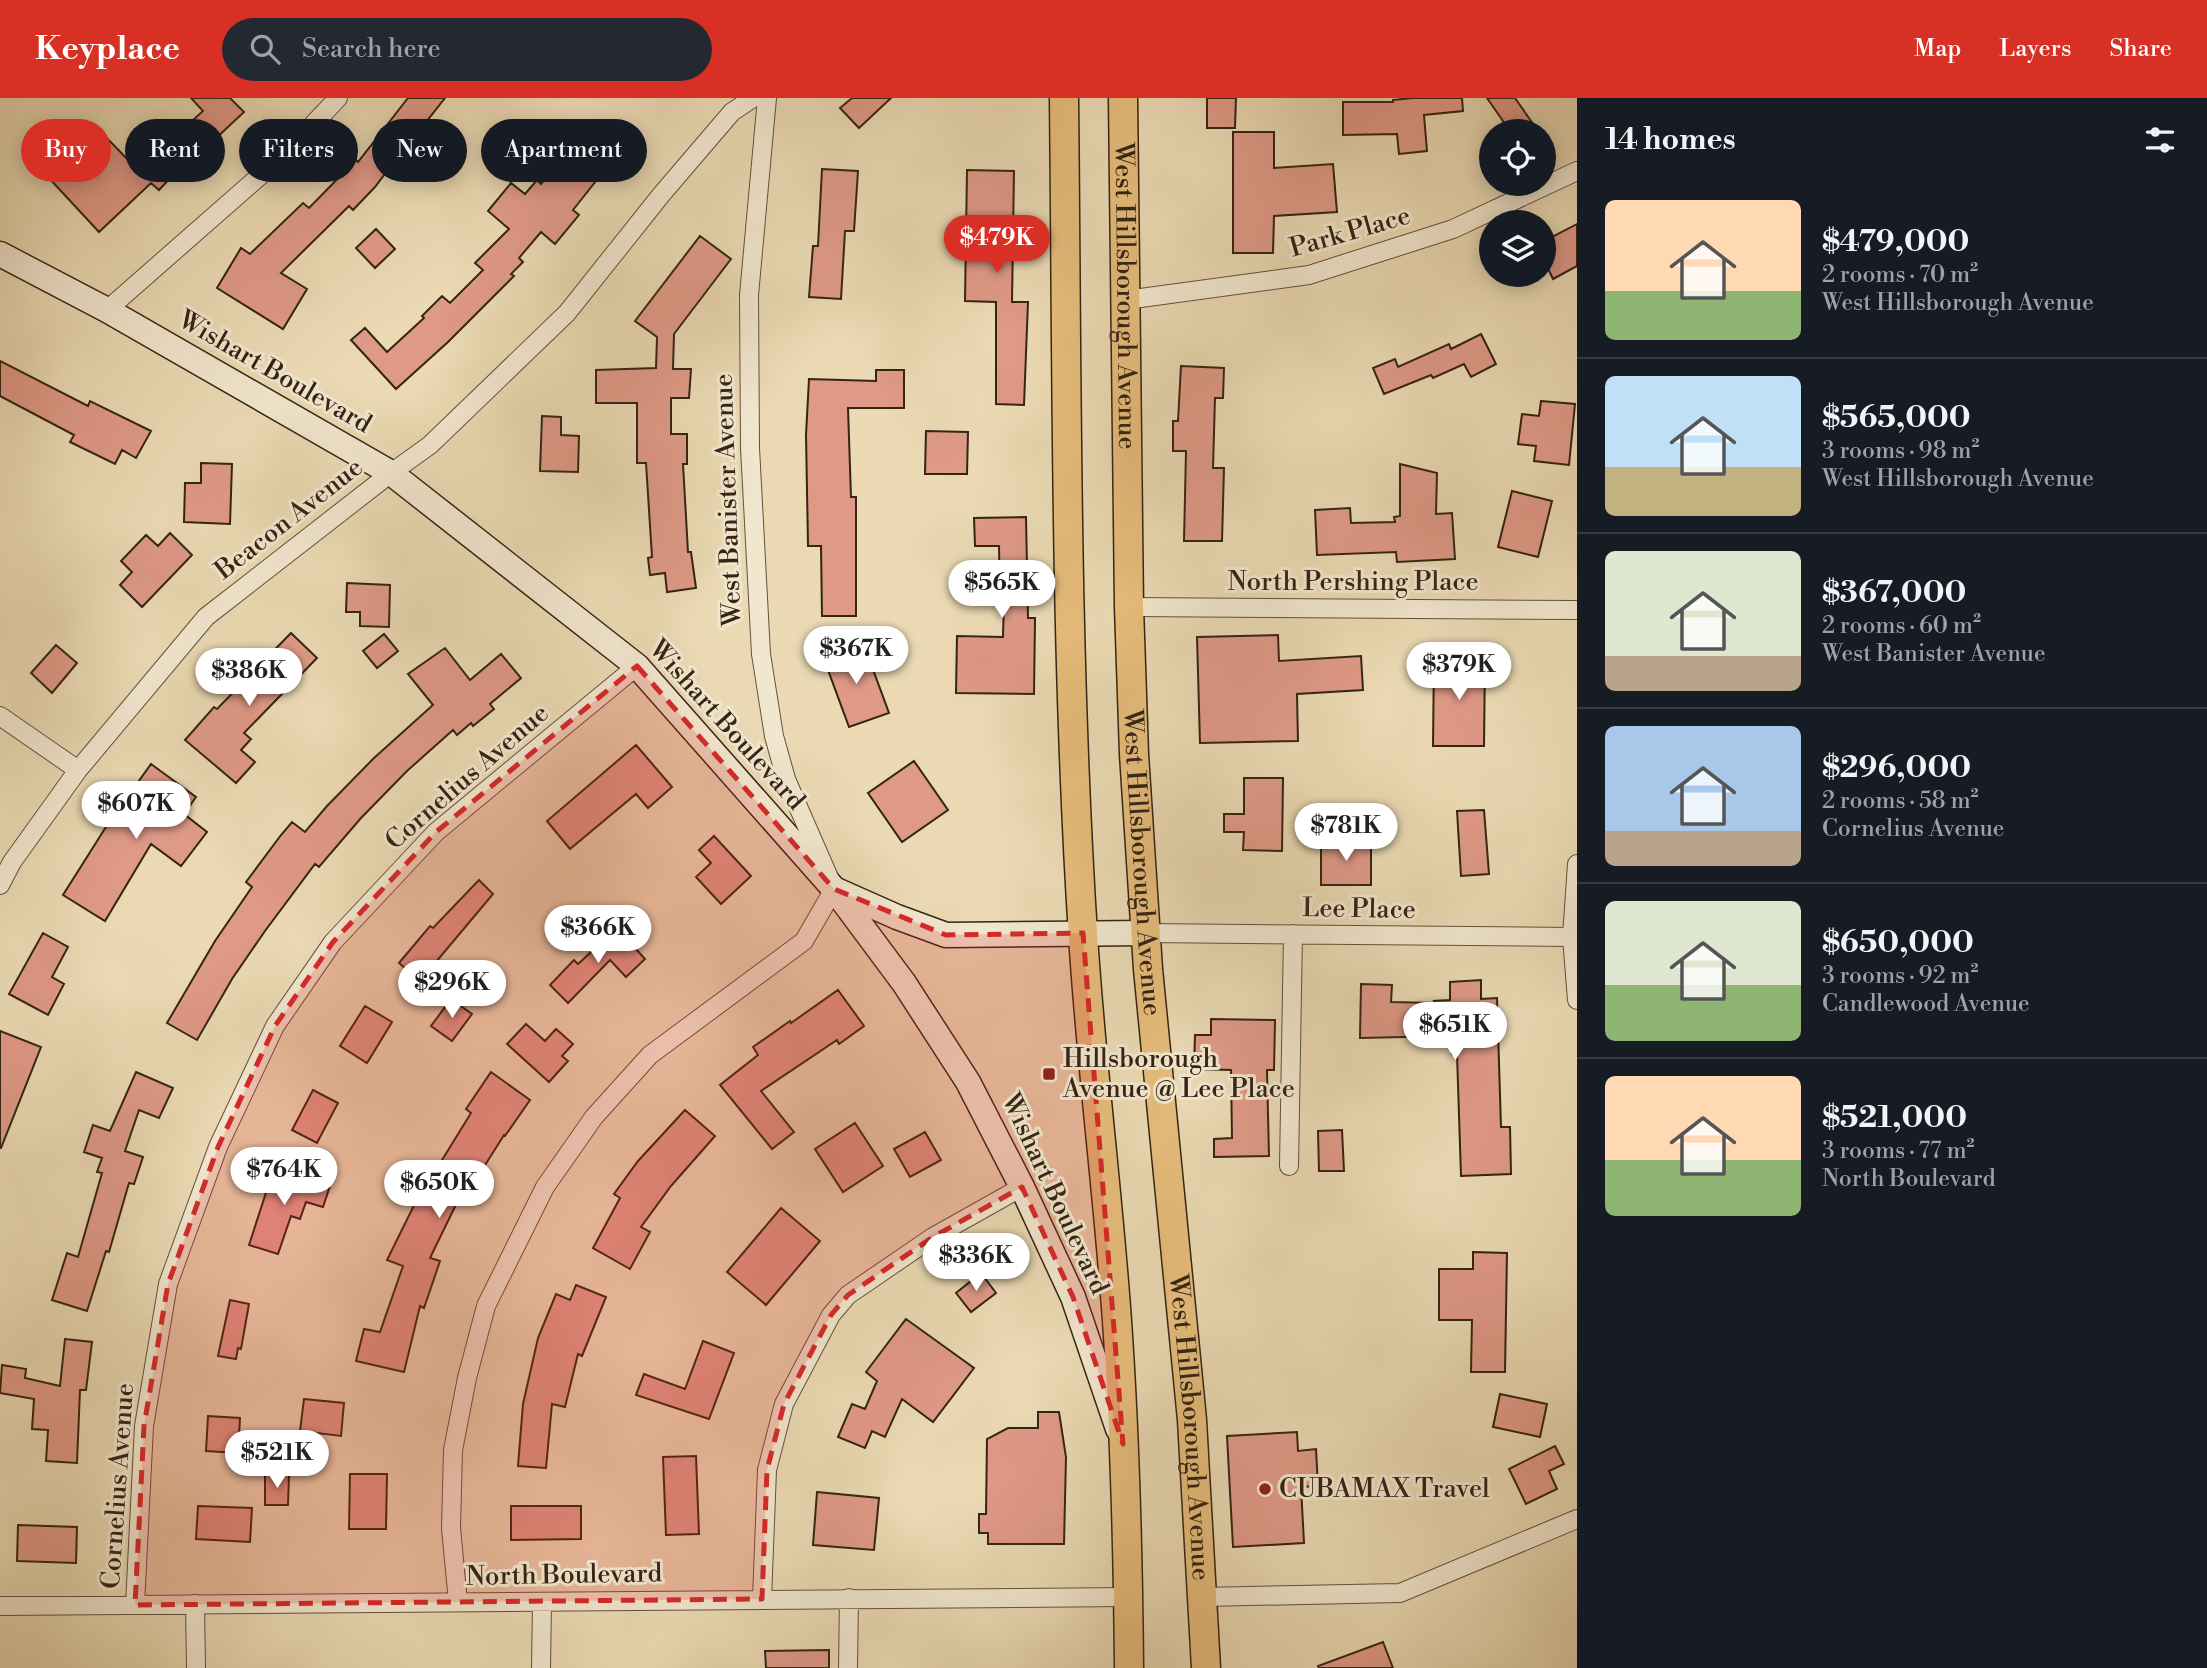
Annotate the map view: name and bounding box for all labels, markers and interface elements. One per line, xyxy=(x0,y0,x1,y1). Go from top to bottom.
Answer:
search box xyxy=(222,18,712,81)
text: Keyplace xyxy=(35,29,180,70)
icon: search xyxy=(246,30,284,68)
text: Search here xyxy=(302,33,441,65)
text: Map xyxy=(1914,34,1961,64)
text: Layers xyxy=(1999,34,2071,64)
text: Share xyxy=(2109,34,2172,64)
chip: Buy xyxy=(21,119,111,182)
chip: Rent xyxy=(125,119,225,182)
chip: Filters xyxy=(239,119,358,182)
chip: New xyxy=(372,119,467,182)
chip: Apartment xyxy=(481,119,647,182)
map controls xyxy=(1479,119,1556,287)
button: locate xyxy=(1479,119,1556,196)
text: 14 homes xyxy=(1605,121,1736,159)
icon: filters xyxy=(2141,121,2179,159)
street label: West Hillsborough Avenue xyxy=(1108,141,1143,450)
street label: Park Place xyxy=(1286,199,1414,265)
button: layers xyxy=(1479,210,1556,287)
pin: $479K xyxy=(948,216,1046,275)
text: $479,000 xyxy=(1822,223,1969,261)
text: $479K xyxy=(960,224,1034,252)
icon: home xyxy=(1661,228,1745,312)
text: 2 rooms · 70 m² xyxy=(1822,261,1978,289)
text: West Hillsborough Avenue xyxy=(1822,289,2094,317)
street label: Wishart Boulevard xyxy=(172,303,378,440)
street label: West Banister Avenue xyxy=(708,373,748,628)
text: $565,000 xyxy=(1822,399,1971,437)
icon: home xyxy=(1661,404,1745,488)
text: 3 rooms · 98 m² xyxy=(1822,437,1979,465)
street label: Beacon Avenue xyxy=(208,451,369,587)
text: West Hillsborough Avenue xyxy=(1822,465,2094,493)
pin: $565K xyxy=(953,560,1051,620)
street label: North Pershing Place xyxy=(1227,566,1479,598)
text: $565K xyxy=(964,569,1040,597)
text: $367,000 xyxy=(1822,574,1966,612)
icon: home xyxy=(1661,579,1745,663)
text: 2 rooms · 60 m² xyxy=(1822,612,1981,640)
pin: $367K xyxy=(807,626,905,686)
street label: Wishart Boulevard xyxy=(642,633,812,817)
text: $367K xyxy=(819,635,893,663)
text: West Banister Avenue xyxy=(1822,640,2046,668)
pin: $379K xyxy=(1410,642,1508,702)
pin: $386K xyxy=(200,648,298,708)
text: $379K xyxy=(1422,651,1496,679)
text: $386K xyxy=(211,657,287,685)
street label: Cornelius Avenue xyxy=(379,697,555,857)
street label: West Hillsborough Avenue xyxy=(1116,708,1168,1017)
text: $296,000 xyxy=(1822,749,1971,787)
icon: home xyxy=(1661,754,1745,838)
pin: $607K xyxy=(87,782,185,841)
text: 2 rooms · 58 m² xyxy=(1822,787,1979,815)
text: $607K xyxy=(98,790,174,818)
pin: $781K xyxy=(1297,804,1395,863)
text: $781K xyxy=(1311,812,1381,840)
text: Cornelius Avenue xyxy=(1822,815,2004,843)
street label: Lee Place xyxy=(1302,892,1416,926)
pin: $366K xyxy=(549,906,647,965)
text: $366K xyxy=(560,914,636,942)
text: $650,000 xyxy=(1822,924,1974,962)
icon: home xyxy=(1661,929,1745,1013)
pin: $296K xyxy=(403,960,501,1020)
text: 3 rooms · 92 m² xyxy=(1822,962,1978,990)
text: $296K xyxy=(414,969,490,997)
text: Candlewood Avenue xyxy=(1822,990,2030,1018)
pin: $651K xyxy=(1406,1002,1504,1062)
text: $651K xyxy=(1419,1011,1491,1039)
place label: Hillsborough Avenue @ Lee Place xyxy=(1062,1043,1295,1105)
marker: Hillsborough Avenue @ Lee Place xyxy=(1041,1066,1057,1082)
street label: Wishart Boulevard xyxy=(994,1088,1116,1300)
text: $521,000 xyxy=(1822,1099,1967,1137)
icon: home xyxy=(1661,1104,1745,1188)
text: 3 rooms · 77 m² xyxy=(1822,1137,1975,1165)
pin: $764K xyxy=(235,1148,333,1207)
text: $764K xyxy=(246,1156,322,1184)
pin: $650K xyxy=(390,1160,488,1220)
text: North Boulevard xyxy=(1822,1165,1996,1193)
text: $650K xyxy=(400,1169,478,1197)
pin: $336K xyxy=(927,1234,1025,1293)
text: $336K xyxy=(939,1242,1013,1270)
street label: West Hillsborough Avenue xyxy=(1162,1272,1217,1582)
street label: Cornelius Avenue xyxy=(95,1382,141,1590)
pin: $521K xyxy=(228,1430,326,1490)
text: $521K xyxy=(241,1439,313,1467)
place label: CUBAMAX Travel xyxy=(1279,1473,1490,1505)
marker: CUBAMAX Travel xyxy=(1257,1481,1273,1497)
street label: North Boulevard xyxy=(466,1557,663,1593)

